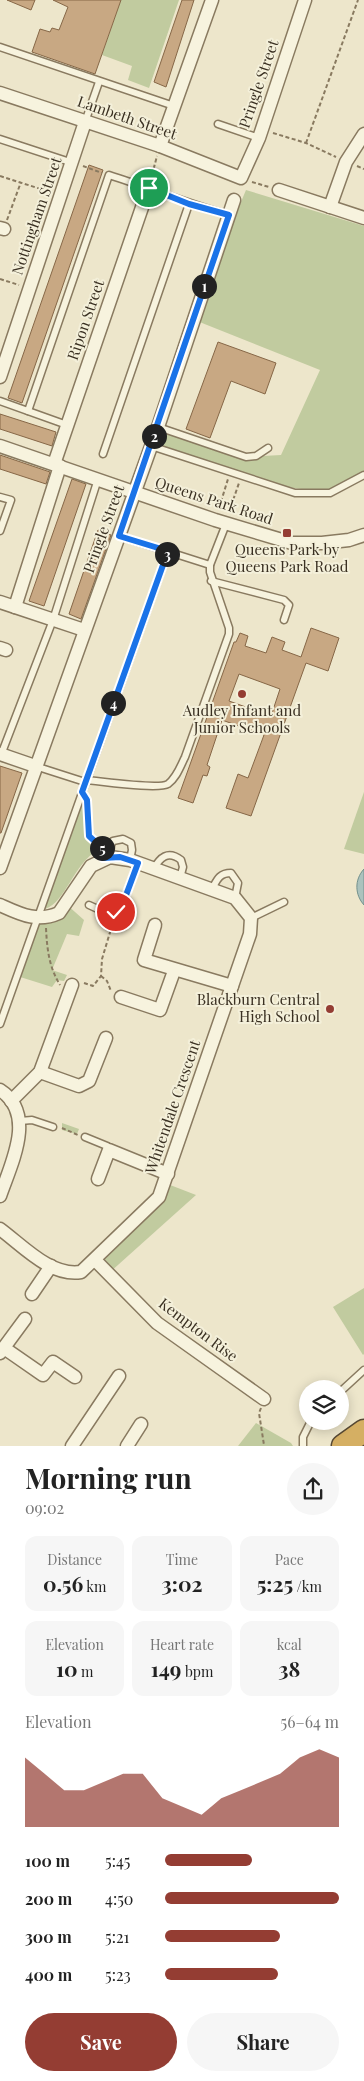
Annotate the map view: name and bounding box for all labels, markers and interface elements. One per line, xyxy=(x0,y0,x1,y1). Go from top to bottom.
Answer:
street label: Pringle Street xyxy=(234,36,283,131)
street label: Lambeth Street xyxy=(75,91,180,144)
street label: Nottingham Street xyxy=(7,153,66,277)
pin xyxy=(128,167,170,209)
icon: arrive xyxy=(135,174,163,202)
pin: 1 xyxy=(192,274,216,298)
street label: Ripon Street xyxy=(62,276,108,363)
text: 1 xyxy=(202,277,207,296)
pin: 2 xyxy=(142,424,166,448)
text: 2 xyxy=(151,427,158,446)
street label: Queens Park Road xyxy=(153,472,276,529)
street label: Pringle Street xyxy=(78,481,128,575)
marker: Queens Park by Queens Park Road xyxy=(281,527,293,539)
place label: Queens Park by Queens Park Road xyxy=(226,539,349,576)
pin: 3 xyxy=(154,542,180,566)
text: 3 xyxy=(164,545,171,564)
marker: Audley Infant and Junior Schools xyxy=(236,688,248,700)
pin: 4 xyxy=(100,690,126,716)
text: 4 xyxy=(110,694,117,713)
place label: Audley Infant and Junior Schools xyxy=(182,700,301,737)
pin: 5 xyxy=(90,836,114,860)
text: 5 xyxy=(99,839,106,858)
pin xyxy=(95,891,137,933)
icon: check xyxy=(102,898,130,926)
place label: Blackburn Central High School xyxy=(197,989,320,1026)
marker: Blackburn Central High School xyxy=(324,1003,336,1015)
street label: Whitendale Crescent xyxy=(139,1036,205,1177)
street label: Kempton Rise xyxy=(155,1293,242,1366)
map controls xyxy=(299,1380,349,1430)
button: layers xyxy=(299,1380,349,1430)
text: Morning run xyxy=(25,1459,192,1496)
button: share xyxy=(287,1463,339,1515)
text: 09:02 xyxy=(25,1497,64,1518)
text: Distance xyxy=(47,1550,102,1569)
text: Time xyxy=(166,1550,198,1569)
text: Pace xyxy=(275,1550,304,1569)
text: 0.56 xyxy=(43,1569,83,1597)
text: 3:02 xyxy=(162,1569,202,1597)
text: 5:25 xyxy=(257,1569,293,1597)
text: km xyxy=(83,1577,106,1596)
text: /km xyxy=(293,1577,322,1596)
text: Elevation xyxy=(46,1635,104,1654)
text: Heart rate xyxy=(150,1635,214,1654)
text: kcal xyxy=(277,1635,302,1654)
text: 10 xyxy=(56,1654,78,1682)
text: 149 xyxy=(151,1654,181,1682)
text: 38 xyxy=(278,1654,300,1682)
text: m xyxy=(78,1662,93,1681)
text: bpm xyxy=(181,1662,213,1681)
text: Elevation xyxy=(25,1711,92,1732)
text: 56–64 m xyxy=(281,1711,339,1732)
text: 100 m xyxy=(25,1850,70,1871)
text: 5:45 xyxy=(105,1850,130,1871)
text: 200 m xyxy=(25,1888,72,1909)
text: 4:50 xyxy=(105,1888,133,1909)
text: 300 m xyxy=(25,1926,72,1947)
text: 5:21 xyxy=(105,1926,129,1947)
text: 400 m xyxy=(25,1964,72,1985)
text: 5:23 xyxy=(105,1964,131,1985)
button: Save xyxy=(25,2013,177,2071)
button: Share xyxy=(187,2013,339,2071)

